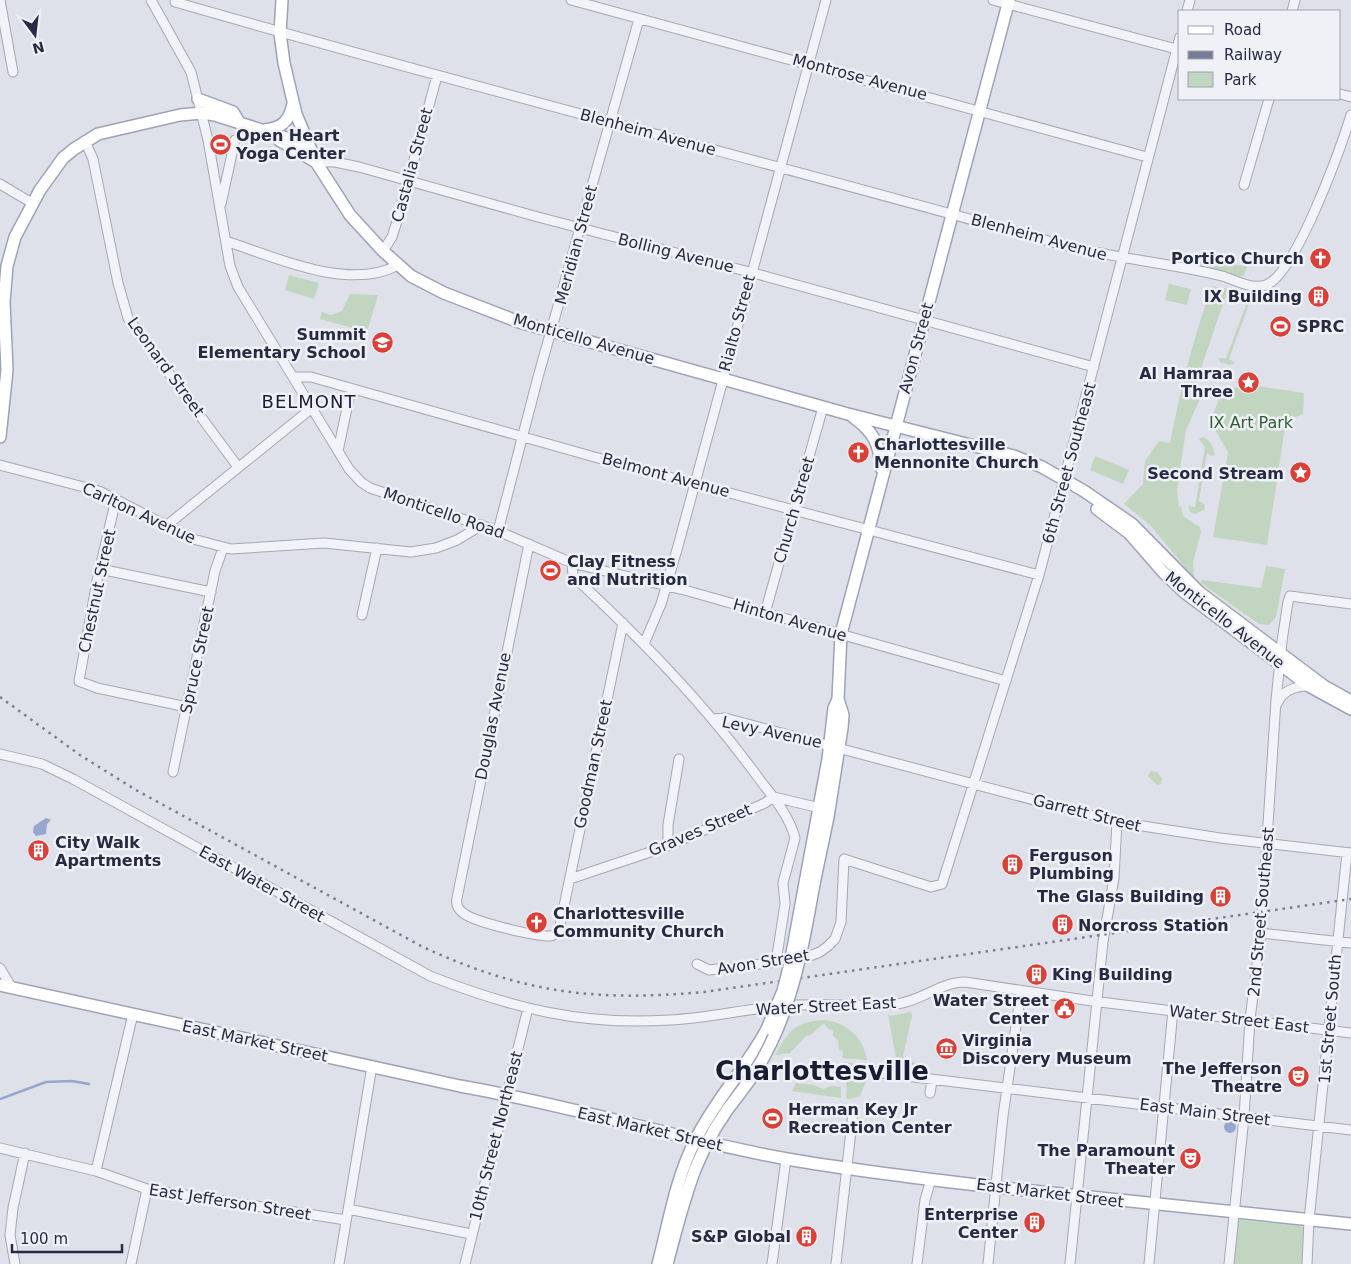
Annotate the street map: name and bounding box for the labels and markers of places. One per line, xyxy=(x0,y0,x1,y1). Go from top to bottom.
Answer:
place label: Open Heart Yoga Center xyxy=(235,126,345,163)
sports icon: Open Heart Yoga Center xyxy=(208,132,232,156)
church icon: Portico Church xyxy=(1308,246,1332,270)
place label: Portico Church xyxy=(1171,249,1304,268)
building icon: IX Building xyxy=(1306,284,1330,308)
place label: IX Building xyxy=(1204,287,1302,306)
sports icon: SPRC xyxy=(1269,314,1293,338)
place label: SPRC xyxy=(1297,317,1344,336)
place label: Summit Elementary School xyxy=(198,325,366,362)
school or university icon: Summit Elementary School xyxy=(370,331,394,355)
place label: Al Hamraa Three xyxy=(1139,364,1233,401)
place icon: Al Hamraa Three xyxy=(1237,370,1261,394)
place label: Charlottesville Mennonite Church xyxy=(874,435,1039,472)
church icon: Charlottesville Mennonite Church xyxy=(846,441,870,465)
place icon: Second Stream xyxy=(1288,461,1312,485)
place label: Second Stream xyxy=(1147,464,1284,483)
place label: Clay Fitness and Nutrition xyxy=(567,552,688,589)
sports icon: Clay Fitness and Nutrition xyxy=(539,558,563,582)
place label: City Walk Apartments xyxy=(55,833,161,870)
building icon: City Walk Apartments xyxy=(27,839,51,863)
place label: Ferguson Plumbing xyxy=(1029,846,1114,883)
building icon: Ferguson Plumbing xyxy=(1001,852,1025,876)
building icon: The Glass Building xyxy=(1208,884,1232,908)
place label: The Glass Building xyxy=(1037,887,1204,906)
place label: Charlottesville Community Church xyxy=(553,904,724,941)
church icon: Charlottesville Community Church xyxy=(525,910,549,934)
building icon: Norcross Station xyxy=(1050,913,1074,937)
place label: Norcross Station xyxy=(1078,916,1229,935)
building icon: King Building xyxy=(1024,962,1048,986)
place label: King Building xyxy=(1052,965,1173,984)
place label: Water Street Center xyxy=(933,991,1049,1028)
public building icon: Water Street Center xyxy=(1053,997,1077,1021)
place label: Virginia Discovery Museum xyxy=(962,1031,1132,1068)
museum icon: Virginia Discovery Museum xyxy=(934,1037,958,1061)
place label: The Jefferson Theatre xyxy=(1163,1059,1282,1096)
theatre icon: The Jefferson Theatre xyxy=(1286,1065,1310,1089)
place label: Herman Key Jr Recreation Center xyxy=(788,1100,952,1137)
sports icon: Herman Key Jr Recreation Center xyxy=(760,1106,784,1130)
place label: The Paramount Theater xyxy=(1037,1141,1175,1178)
theatre icon: The Paramount Theater xyxy=(1179,1147,1203,1171)
place label: Enterprise Center xyxy=(924,1205,1018,1242)
building icon: Enterprise Center xyxy=(1022,1211,1046,1235)
building icon: S&P Global xyxy=(795,1224,819,1248)
place label: S&P Global xyxy=(691,1227,791,1246)

